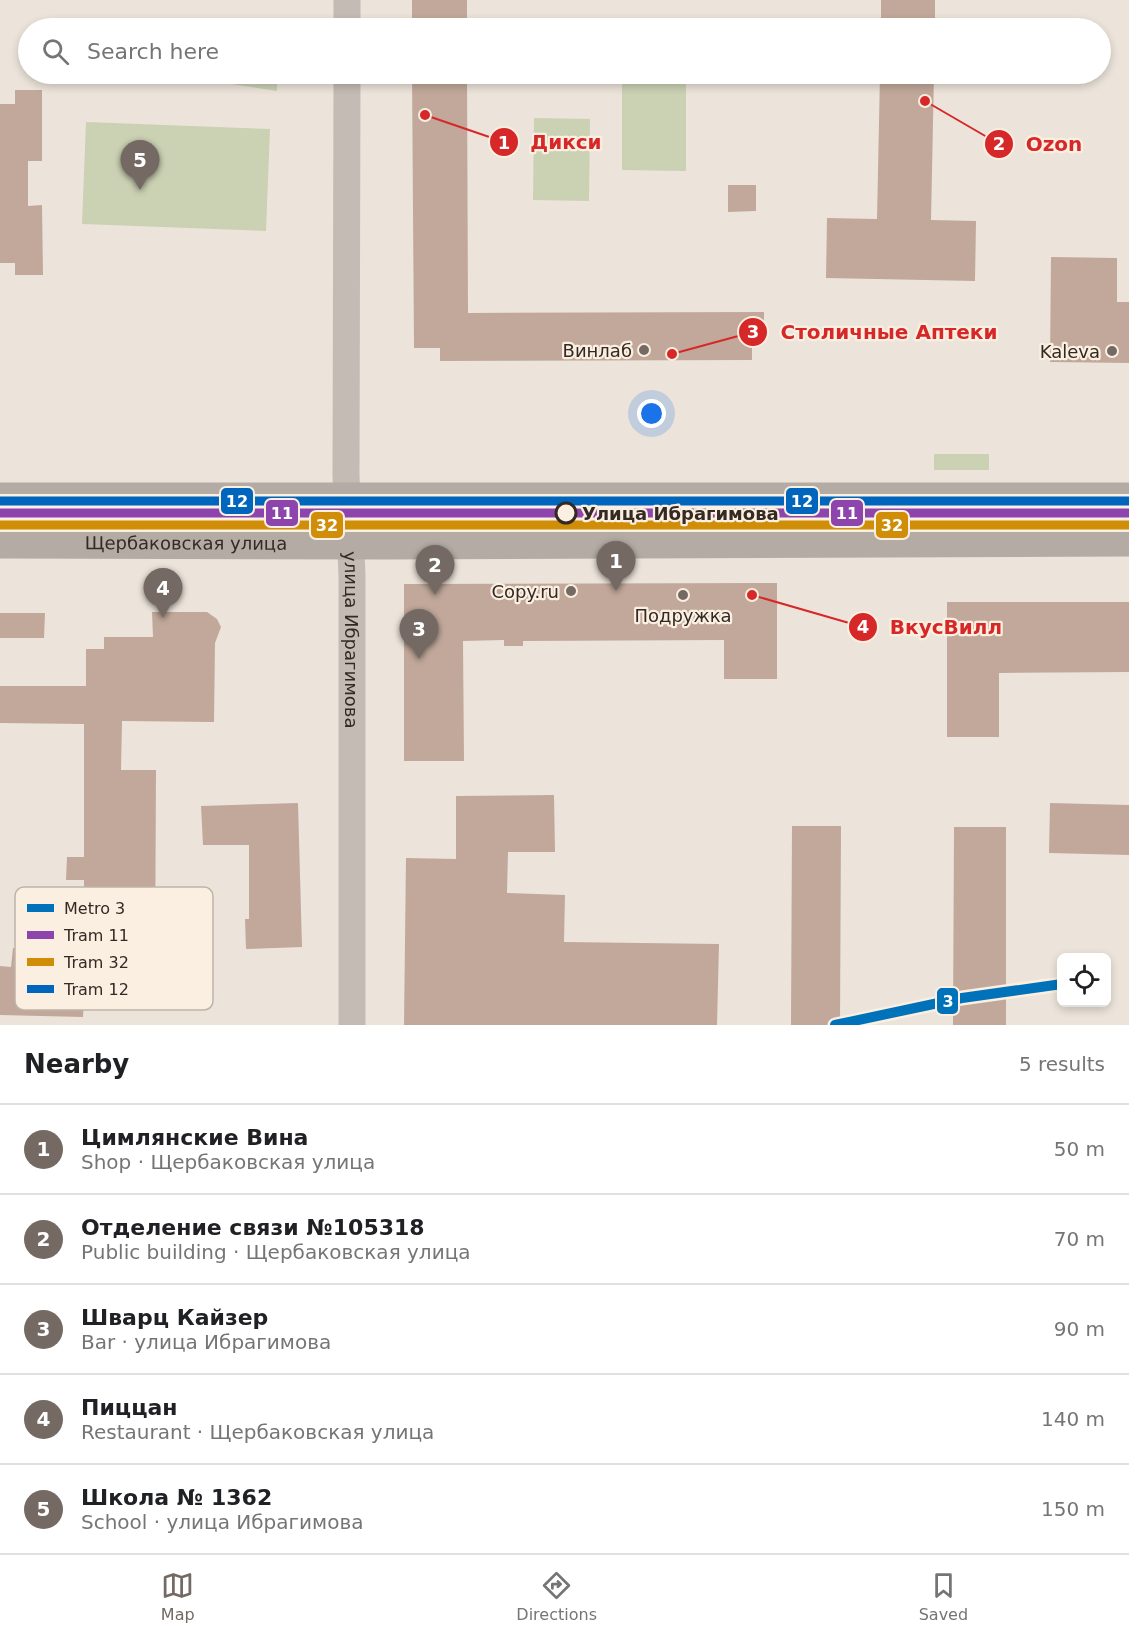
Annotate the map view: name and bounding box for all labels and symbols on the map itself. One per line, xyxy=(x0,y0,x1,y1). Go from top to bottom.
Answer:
callout: Дикси xyxy=(489,123,614,161)
callout: Ozon xyxy=(984,125,1094,163)
text: Дикси xyxy=(530,130,602,154)
text: 1 xyxy=(498,132,510,153)
text: Ozon xyxy=(1026,132,1082,156)
text: 2 xyxy=(993,133,1005,154)
pin: 5 xyxy=(120,140,160,190)
callout: Столичные Аптеки xyxy=(738,313,1009,351)
text: Столичные Аптеки xyxy=(781,320,997,344)
text: 3 xyxy=(747,321,759,342)
place label: Винлаб xyxy=(563,340,632,361)
place label: Kaleva xyxy=(1040,341,1100,362)
marker: Винлаб xyxy=(637,343,651,357)
marker: Kaleva xyxy=(1105,344,1119,358)
your location xyxy=(637,399,666,428)
line badge: 12 xyxy=(220,487,254,515)
line badge: 12 xyxy=(785,487,819,515)
text: 12 xyxy=(226,492,248,511)
text: 12 xyxy=(791,492,813,511)
line badge: 11 xyxy=(265,499,299,527)
line badge: 11 xyxy=(830,499,864,527)
marker: Улица Ибрагимова xyxy=(555,502,577,524)
place label: Улица Ибрагимова xyxy=(582,503,779,524)
text: 11 xyxy=(271,504,293,523)
text: 11 xyxy=(836,504,858,523)
line badge: 32 xyxy=(310,511,344,539)
line badge: 32 xyxy=(875,511,909,539)
text: 32 xyxy=(316,516,338,535)
text: 32 xyxy=(881,516,903,535)
street label: Щербаковская улица xyxy=(85,532,287,553)
pin: 1 xyxy=(596,542,636,591)
pin: 2 xyxy=(416,546,454,595)
street label: улица Ибрагимова xyxy=(340,551,363,729)
pin: 4 xyxy=(144,568,182,618)
place label: Copy.ru xyxy=(491,581,559,602)
marker: Copy.ru xyxy=(564,584,578,598)
marker: Подружка xyxy=(676,588,690,602)
place label: Подружка xyxy=(634,605,732,626)
callout: ВкусВилл xyxy=(848,608,1014,646)
pin: 3 xyxy=(400,610,438,659)
text: ВкусВилл xyxy=(890,615,1002,639)
text: 4 xyxy=(857,616,869,637)
legend xyxy=(15,887,213,1010)
text: Metro 3 xyxy=(64,899,125,918)
text: Tram 11 xyxy=(63,926,129,945)
text: Tram 32 xyxy=(63,953,129,972)
text: Tram 12 xyxy=(63,980,129,999)
line badge: 3 xyxy=(936,987,959,1015)
text: 3 xyxy=(942,992,954,1011)

